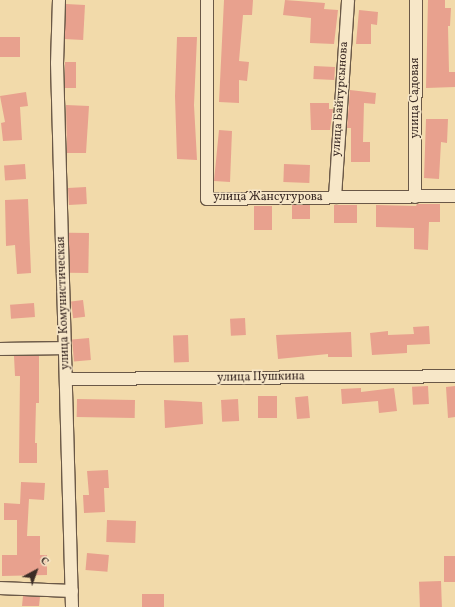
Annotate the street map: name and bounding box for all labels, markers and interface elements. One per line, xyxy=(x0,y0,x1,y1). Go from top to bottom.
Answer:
street label: улица Байтурсынова xyxy=(330,41,352,157)
street label: улица Садовая xyxy=(409,57,423,139)
street label: улица Жансугурова xyxy=(213,191,323,205)
street label: улица Комунистическая xyxy=(54,236,74,370)
street label: улица Пушкина xyxy=(217,370,305,386)
north arrow xyxy=(16,551,56,591)
text: С xyxy=(37,554,52,570)

